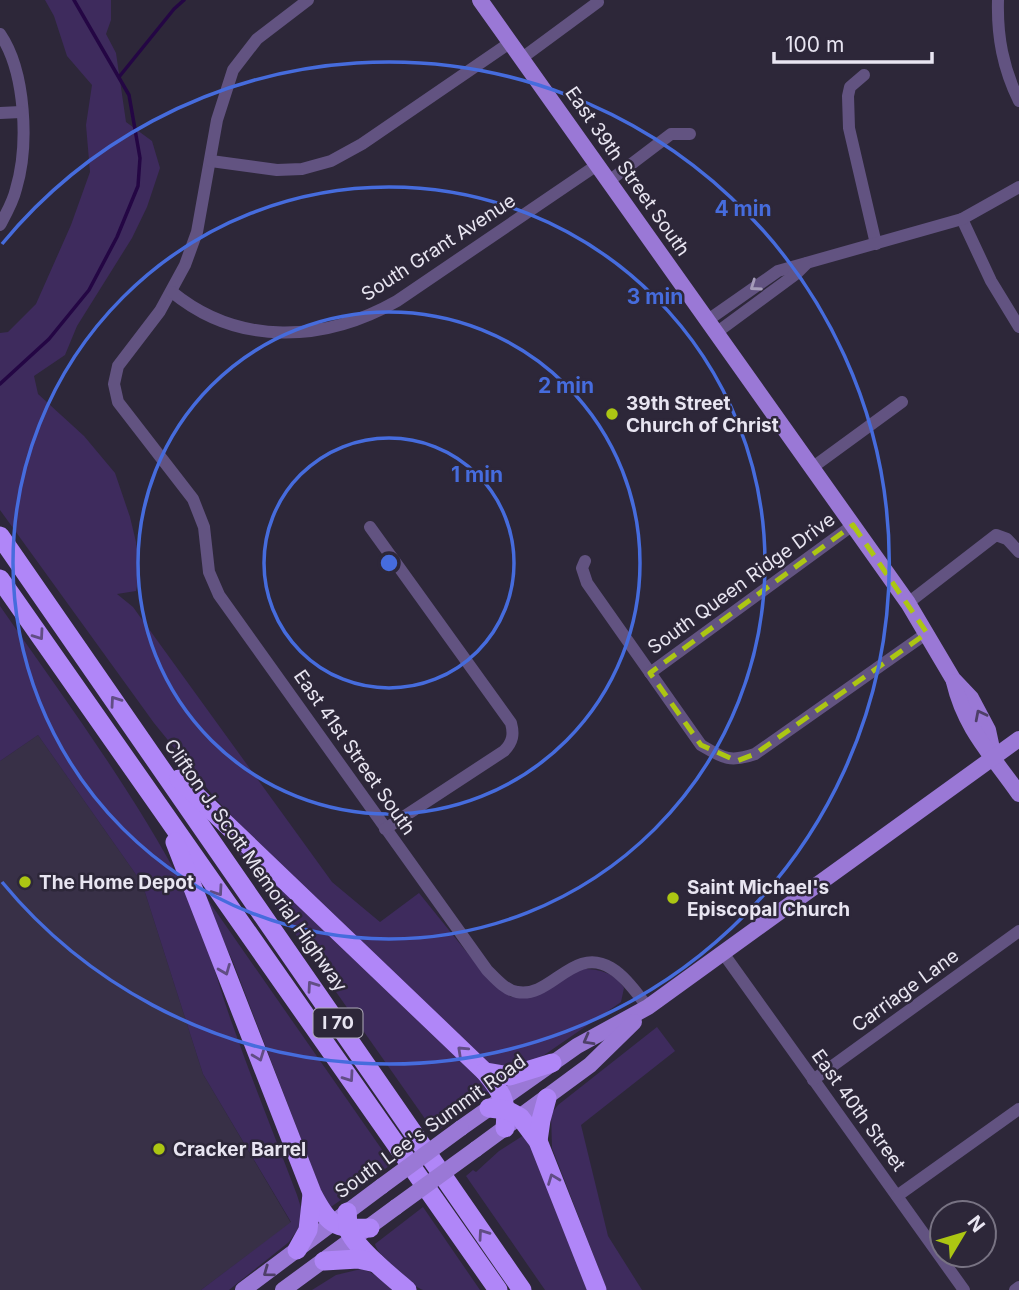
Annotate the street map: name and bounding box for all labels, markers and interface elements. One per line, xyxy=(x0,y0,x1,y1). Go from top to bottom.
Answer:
scale bar xyxy=(774,21,932,65)
text: 100 m xyxy=(785,32,844,57)
street label: East 39th Street South xyxy=(560,82,695,260)
street label: South Grant Avenue xyxy=(357,189,520,306)
text: 4 min xyxy=(714,196,772,221)
one-way arrow xyxy=(750,278,763,291)
text: 3 min xyxy=(627,284,683,309)
text: 2 min xyxy=(538,373,594,398)
place label: 39th Street Church of Christ xyxy=(626,392,779,437)
marker: 39th Street Church of Christ xyxy=(604,406,620,422)
text: 1 min xyxy=(451,462,503,487)
street label: South Queen Ridge Drive xyxy=(643,508,839,659)
centre of rings xyxy=(377,551,401,575)
one-way arrow xyxy=(31,627,43,640)
street label: East 41st Street South xyxy=(289,665,420,839)
one-way arrow xyxy=(111,696,123,709)
one-way arrow xyxy=(975,710,989,722)
street label: Clifton J. Scott Memorial Highway xyxy=(159,734,352,996)
place label: The Home Depot xyxy=(39,871,194,894)
marker: The Home Depot xyxy=(17,874,33,890)
place label: Saint Michael's Episcopal Church xyxy=(687,876,850,921)
one-way arrow xyxy=(210,883,222,896)
marker: Saint Michael's Episcopal Church xyxy=(665,890,681,906)
street label: Carriage Lane xyxy=(847,944,963,1037)
one-way arrow xyxy=(217,963,231,975)
one-way arrow xyxy=(308,981,320,994)
road number: I 70 xyxy=(314,1008,362,1038)
one-way arrow xyxy=(583,1032,595,1045)
street label: East 40th Street xyxy=(807,1045,910,1176)
one-way arrow xyxy=(457,1047,470,1060)
one-way arrow xyxy=(251,1050,265,1062)
street label: South Lee's Summit Road xyxy=(330,1050,530,1203)
one-way arrow xyxy=(341,1069,353,1082)
place label: Cracker Barrel xyxy=(173,1138,306,1161)
marker: Cracker Barrel xyxy=(151,1141,167,1157)
one-way arrow xyxy=(548,1174,562,1186)
north arrow xyxy=(928,1199,998,1269)
text: N xyxy=(962,1211,990,1237)
one-way arrow xyxy=(479,1229,491,1242)
one-way arrow xyxy=(263,1263,276,1276)

